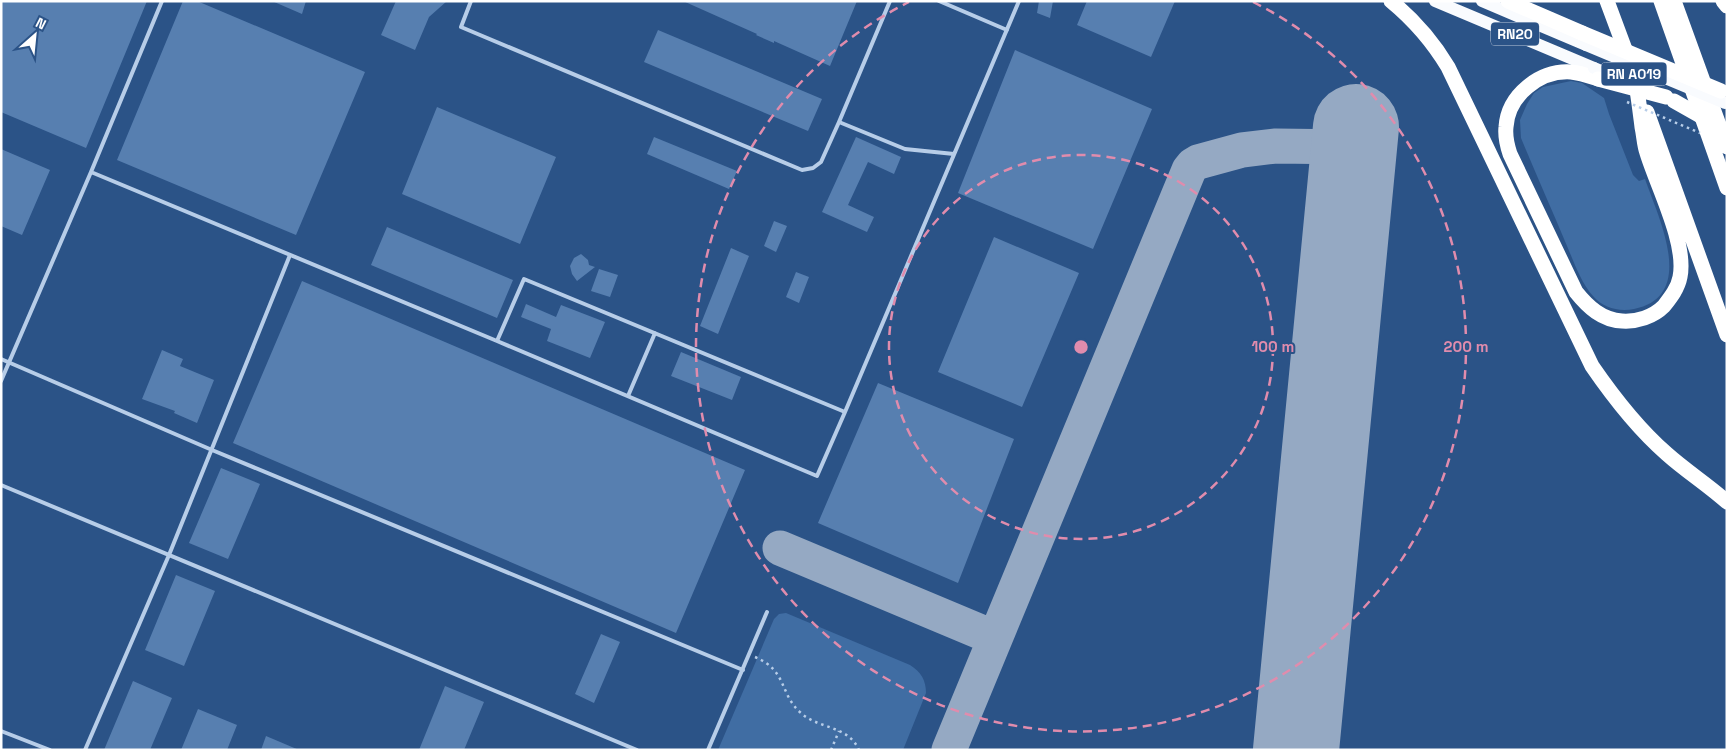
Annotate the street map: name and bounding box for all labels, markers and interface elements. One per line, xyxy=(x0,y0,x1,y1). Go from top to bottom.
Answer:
north arrow xyxy=(10,10,60,60)
text: N xyxy=(33,13,49,34)
road number: RN20 xyxy=(1491,22,1539,46)
road number: RN A019 xyxy=(1602,62,1666,86)
text: 100 m xyxy=(1252,337,1294,356)
text: 200 m xyxy=(1444,337,1488,356)
centre of rings xyxy=(1072,338,1090,356)

